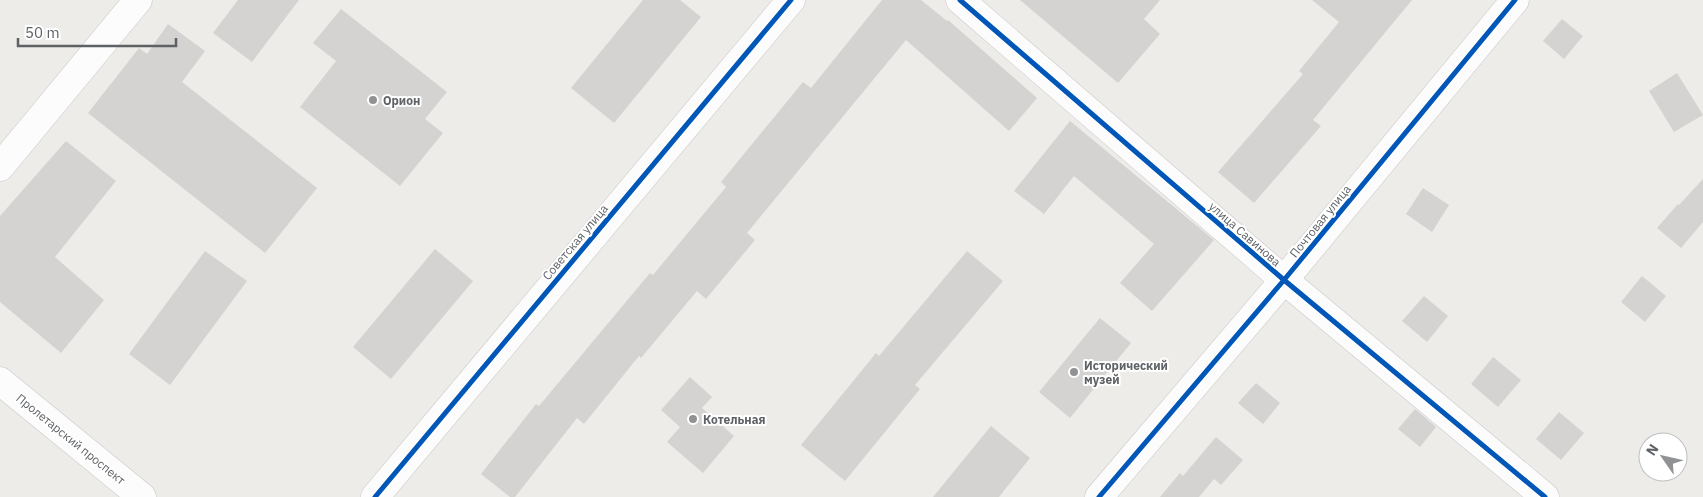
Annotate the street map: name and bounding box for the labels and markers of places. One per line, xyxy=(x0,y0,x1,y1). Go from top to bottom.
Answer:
place label: Орион xyxy=(383,93,420,108)
marker: Орион xyxy=(367,94,379,106)
place label: Исторический музей xyxy=(1084,358,1168,387)
marker: Исторический музей xyxy=(1068,366,1080,378)
place label: Котельная xyxy=(703,412,766,427)
marker: Котельная xyxy=(687,413,699,425)

